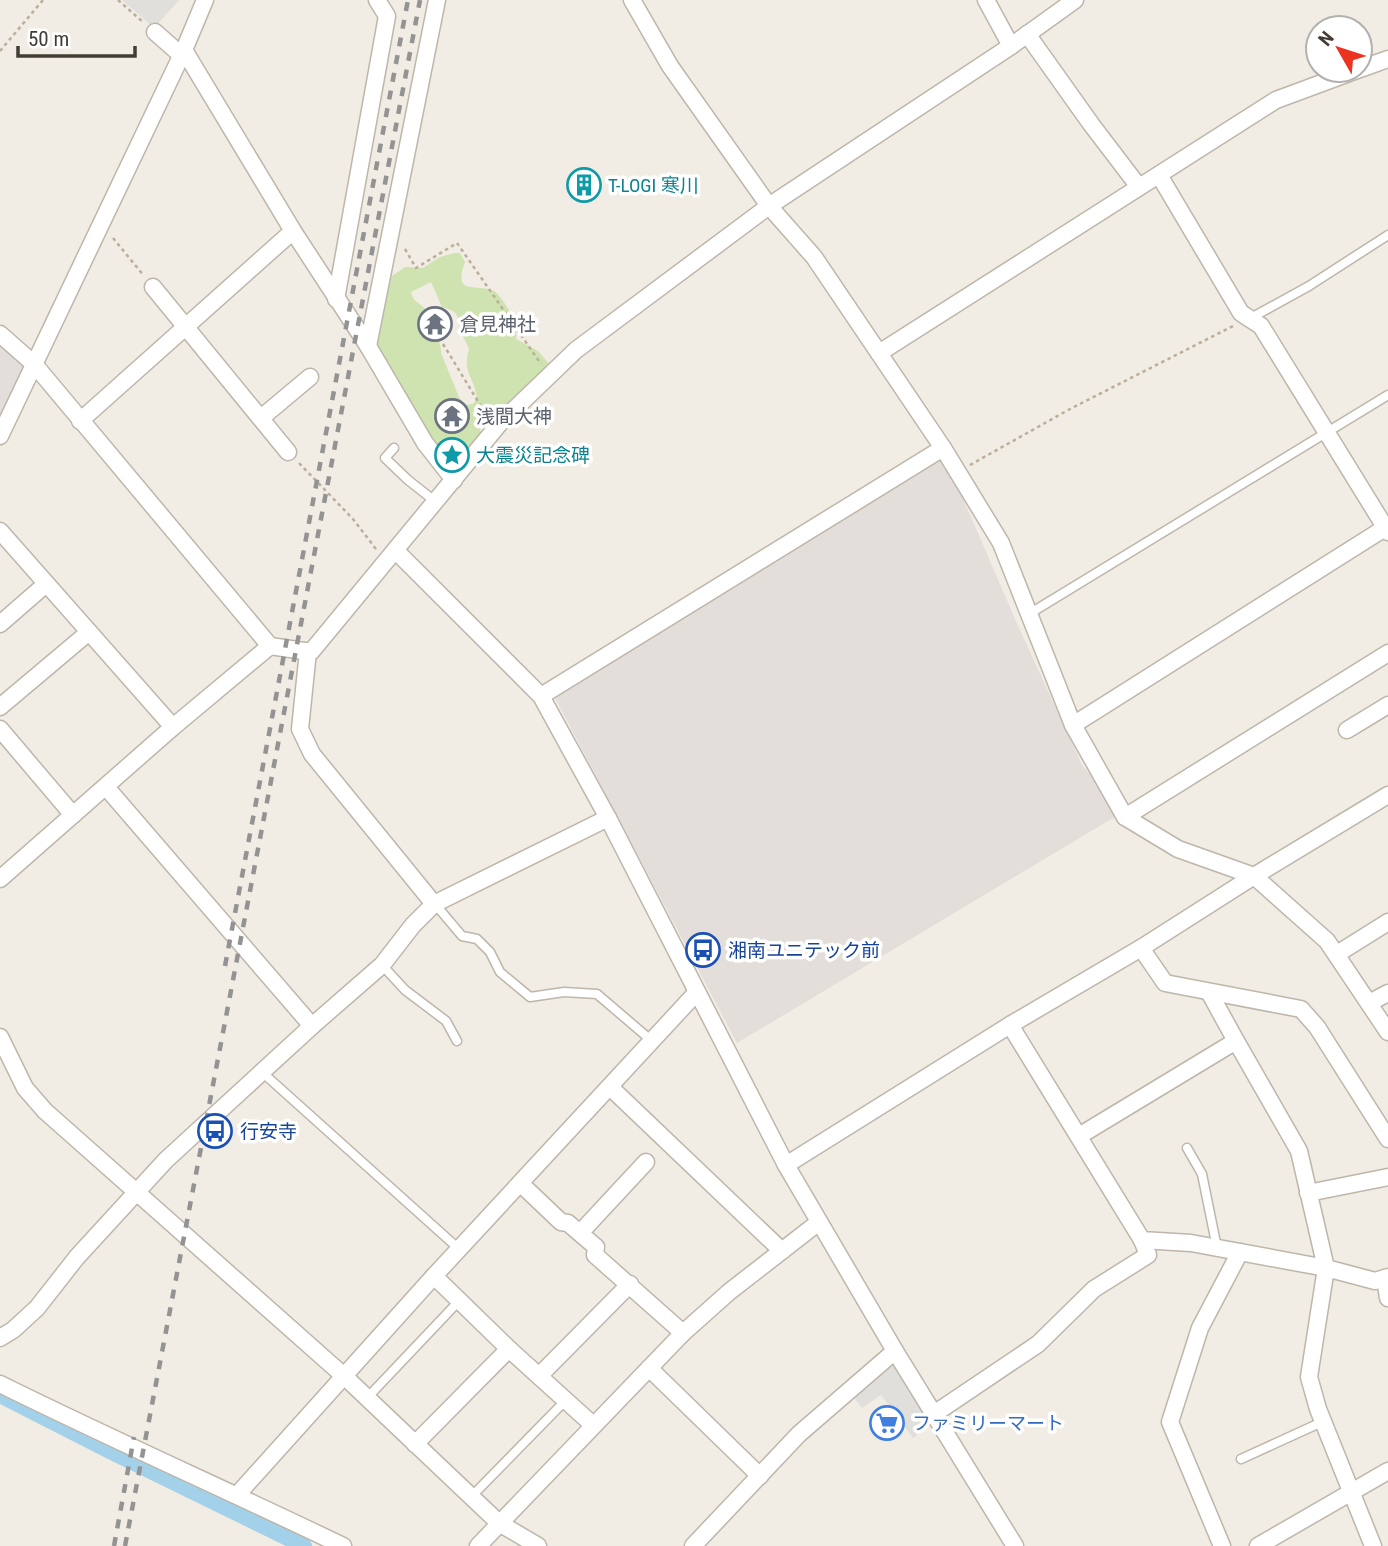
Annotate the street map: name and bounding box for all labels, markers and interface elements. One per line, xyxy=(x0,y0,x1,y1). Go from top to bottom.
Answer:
scale bar xyxy=(18,14,135,58)
north arrow xyxy=(1304,14,1374,84)
text: 50 m xyxy=(28,27,69,51)
text: N xyxy=(1314,27,1339,50)
building icon: T-LOGI 寒川 xyxy=(565,166,603,204)
place label: T-LOGI 寒川 xyxy=(608,174,699,197)
temple icon: 倉見神社 xyxy=(416,305,454,343)
place label: 倉見神社 xyxy=(460,313,536,336)
temple icon: 浅間大神 xyxy=(433,397,471,435)
place label: 浅間大神 xyxy=(476,405,552,428)
place icon: 大震災記念碑 xyxy=(433,436,471,474)
place label: 大震災記念碑 xyxy=(476,444,590,467)
bus stop icon: 湘南ユニテック前 xyxy=(684,931,722,969)
place label: 湘南ユニテック前 xyxy=(728,939,880,962)
bus stop icon: 行安寺 xyxy=(196,1112,234,1150)
place label: 行安寺 xyxy=(240,1120,297,1143)
supermarket icon: ファミリーマート xyxy=(868,1404,906,1442)
place label: ファミリーマート xyxy=(912,1412,1064,1435)

